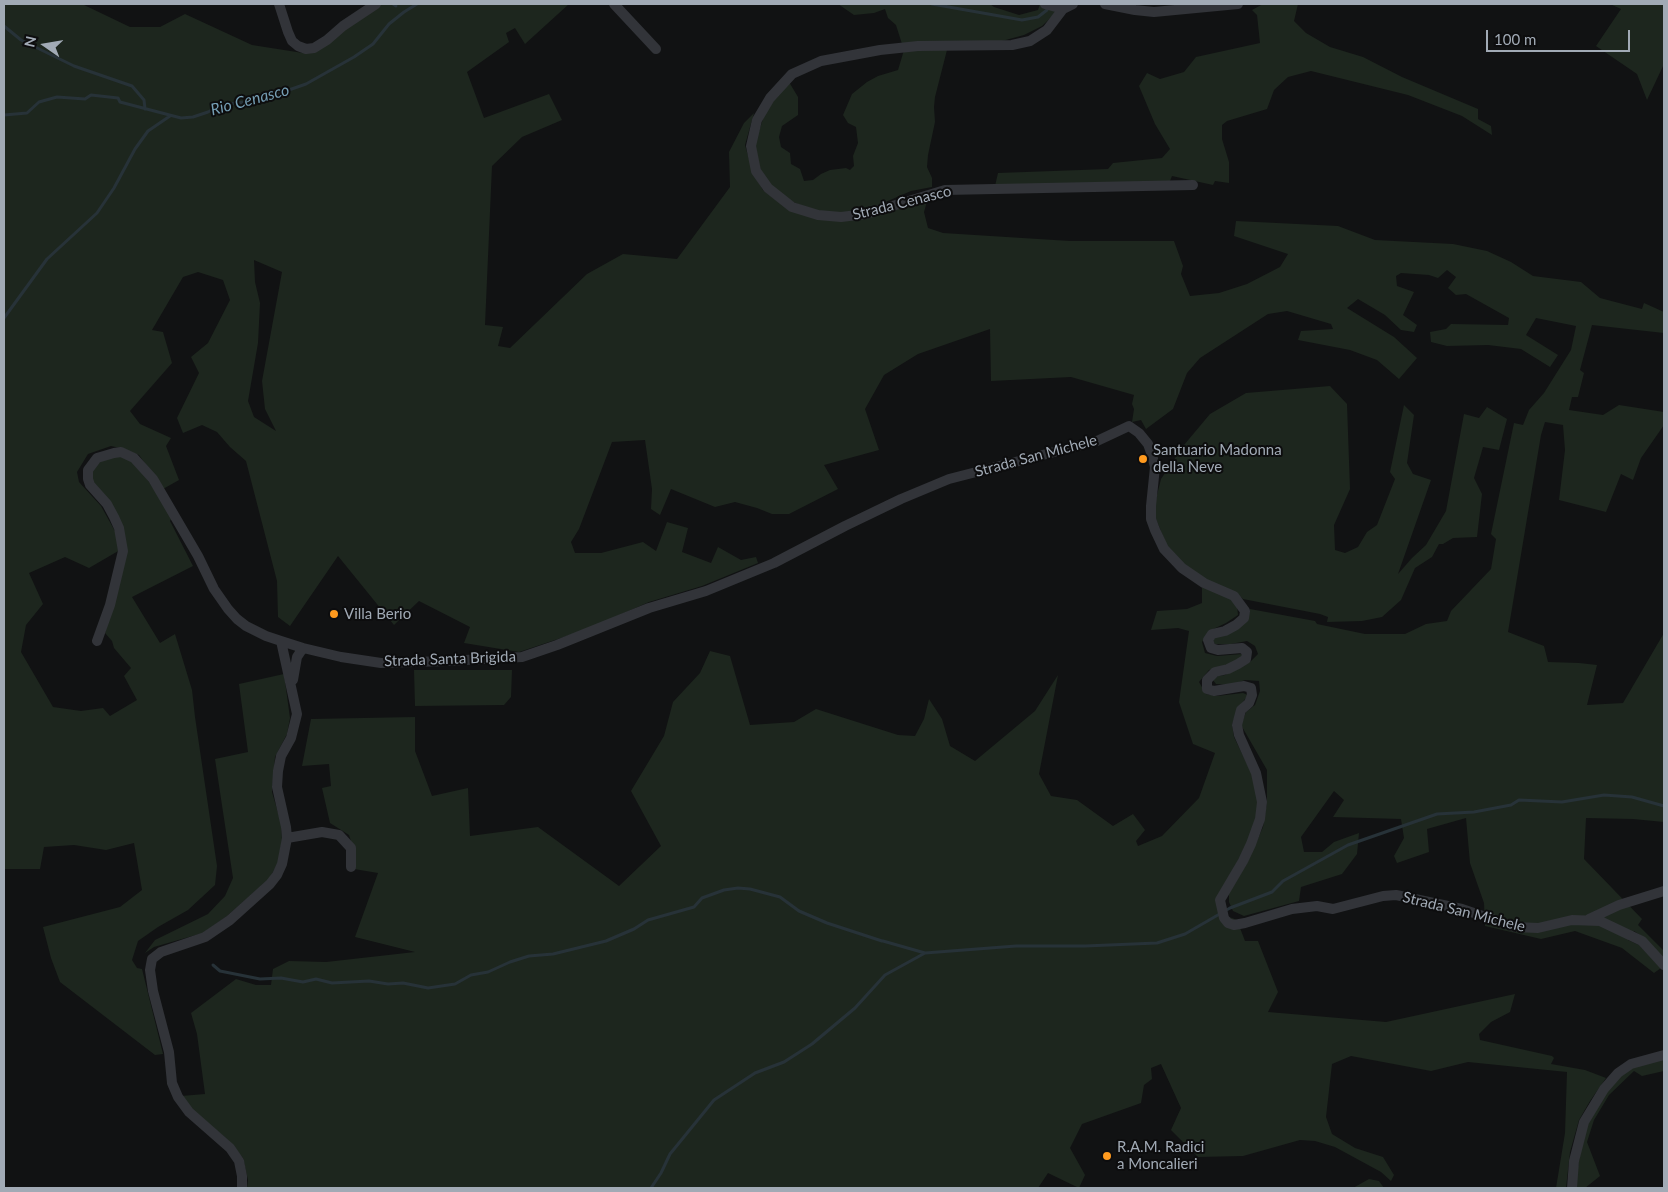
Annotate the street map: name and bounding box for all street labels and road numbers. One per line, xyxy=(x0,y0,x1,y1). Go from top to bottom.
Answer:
street label: Strada Cenasco xyxy=(851,182,953,224)
street label: Strada San Michele xyxy=(973,431,1099,481)
street label: Strada Santa Brigida xyxy=(384,648,516,670)
street label: Strada San Michele xyxy=(1401,888,1527,936)

